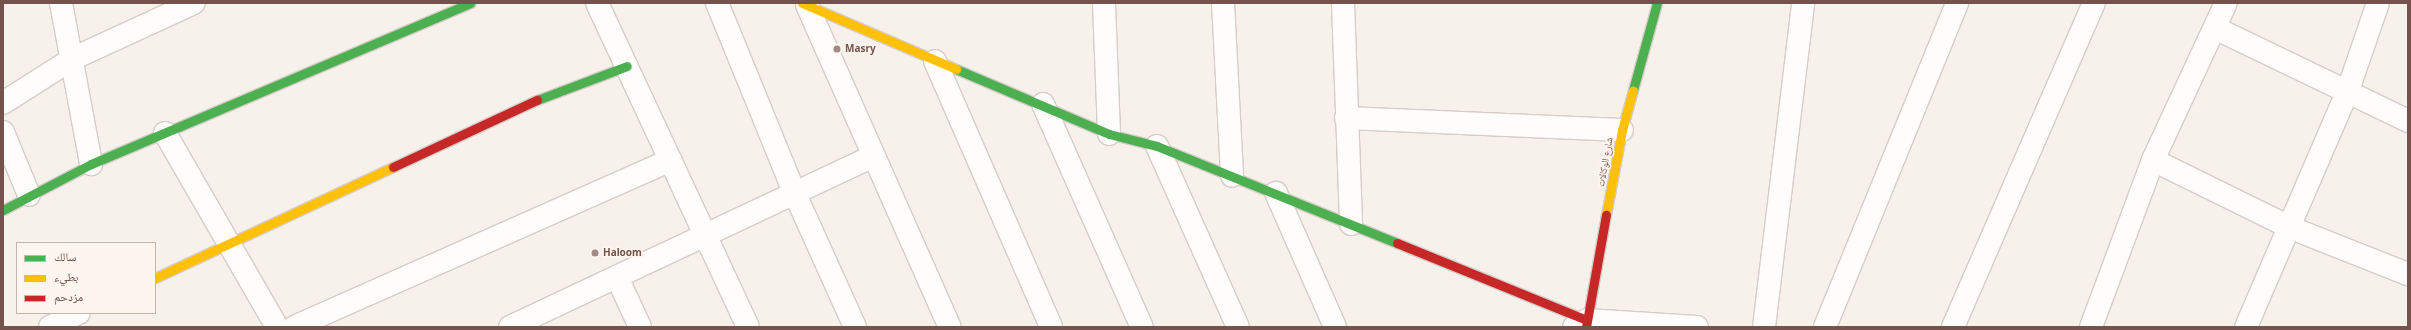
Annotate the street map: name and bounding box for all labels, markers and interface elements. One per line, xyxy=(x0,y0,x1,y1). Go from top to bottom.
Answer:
place label: Masry xyxy=(845,43,876,55)
marker: Masry xyxy=(832,44,842,54)
street label: شارع الوكالات xyxy=(1595,136,1615,188)
legend xyxy=(16,242,156,314)
place label: Haloom xyxy=(603,247,642,259)
text: سالك xyxy=(54,248,76,265)
marker: Haloom xyxy=(590,248,600,258)
text: بطيء xyxy=(54,268,78,285)
text: مزدحم xyxy=(54,288,83,305)

